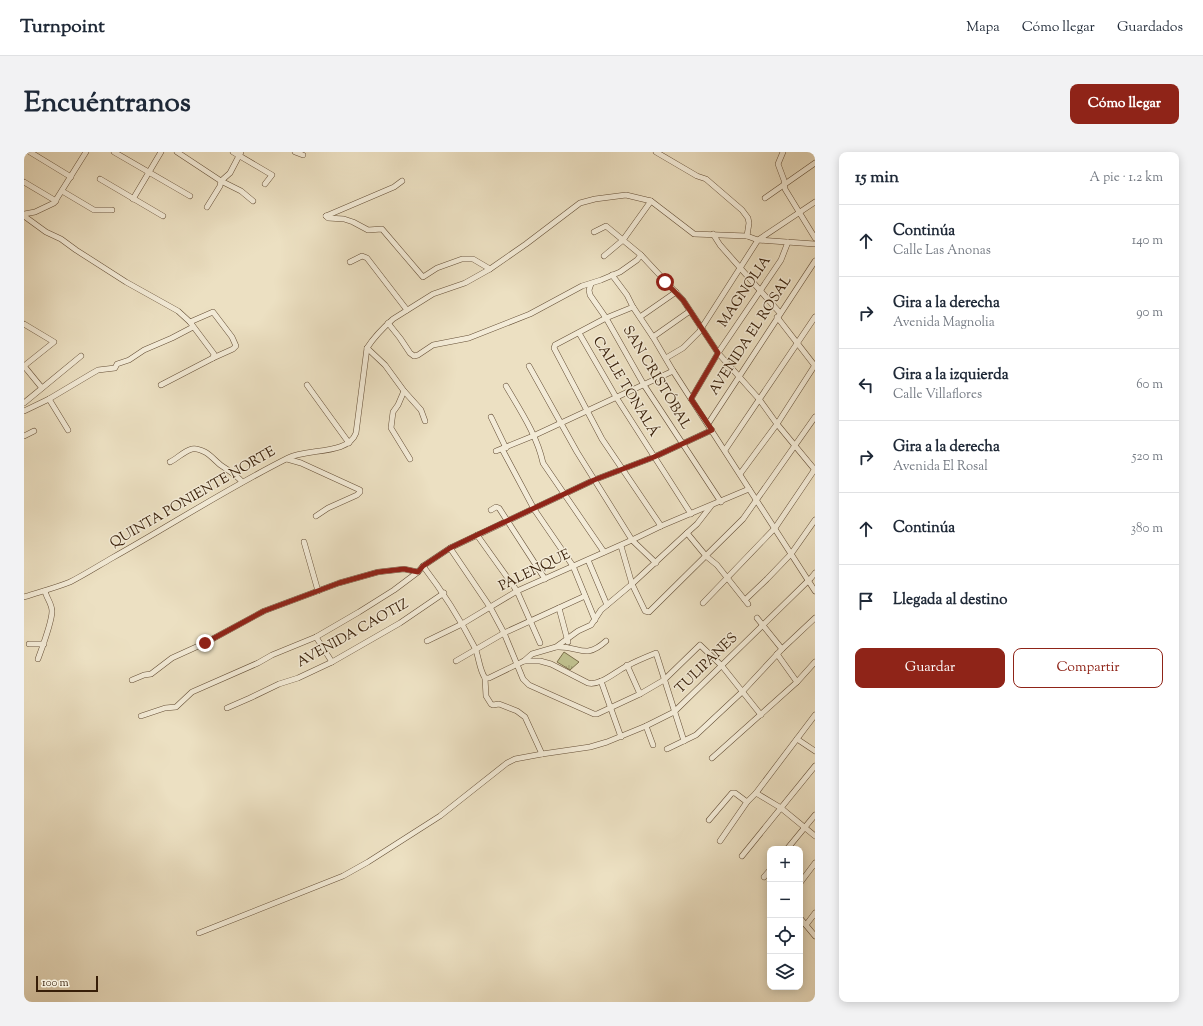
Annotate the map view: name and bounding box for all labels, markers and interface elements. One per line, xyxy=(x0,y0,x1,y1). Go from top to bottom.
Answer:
text: Turnpoint xyxy=(20,14,105,41)
text: Mapa xyxy=(966,18,1000,38)
text: Cómo llegar xyxy=(1022,18,1095,38)
text: Guardados xyxy=(1117,18,1183,38)
text: Encuéntranos xyxy=(24,84,191,124)
button: Cómo llegar xyxy=(1070,84,1179,124)
text: 15 min xyxy=(855,166,899,190)
text: A pie · 1.2 km xyxy=(1090,169,1163,187)
text: Continúa xyxy=(893,221,955,242)
icon: ahead xyxy=(855,230,877,252)
text: 140 m xyxy=(1132,232,1163,250)
text: Calle Las Anonas xyxy=(893,242,991,260)
street label: MAGNOLIA xyxy=(714,252,777,332)
street label: AVENIDA EL ROSAL xyxy=(705,272,798,400)
route start xyxy=(656,273,674,291)
text: Gira a la derecha xyxy=(893,293,1000,314)
icon: right xyxy=(855,302,877,324)
text: 90 m xyxy=(1136,304,1163,322)
text: Avenida Magnolia xyxy=(893,314,995,332)
street label: SAN CRISTÓBAL xyxy=(617,322,695,434)
street label: CALLE TONALÁ xyxy=(587,333,663,442)
text: Gira a la izquierda xyxy=(893,365,1009,386)
icon: left xyxy=(855,374,877,396)
text: 60 m xyxy=(1136,376,1163,394)
text: Calle Villaflores xyxy=(893,386,982,404)
text: Gira a la derecha xyxy=(893,437,1000,458)
street label: QUINTA PONIENTE NORTE xyxy=(106,442,280,554)
icon: right xyxy=(855,446,877,468)
text: 520 m xyxy=(1132,448,1163,466)
text: Avenida El Rosal xyxy=(893,458,988,476)
icon: ahead xyxy=(855,518,877,540)
text: Continúa xyxy=(893,518,955,539)
text: 380 m xyxy=(1131,520,1163,538)
street label: PALENQUE xyxy=(496,545,575,597)
icon: arrive xyxy=(855,590,877,612)
text: Llegada al destino xyxy=(893,590,1008,611)
street label: AVENIDA CAOTIZ xyxy=(293,595,413,673)
street label: TULIPANES xyxy=(671,629,743,699)
route end xyxy=(196,634,214,652)
button: Guardar xyxy=(855,648,1005,688)
button: Compartir xyxy=(1013,648,1163,688)
map controls xyxy=(767,846,803,990)
button: + xyxy=(767,846,803,882)
button: − xyxy=(767,882,803,918)
button: locate xyxy=(767,918,803,954)
button: layers xyxy=(767,954,803,990)
scale bar xyxy=(36,974,98,993)
text: 100 m xyxy=(42,975,69,991)

